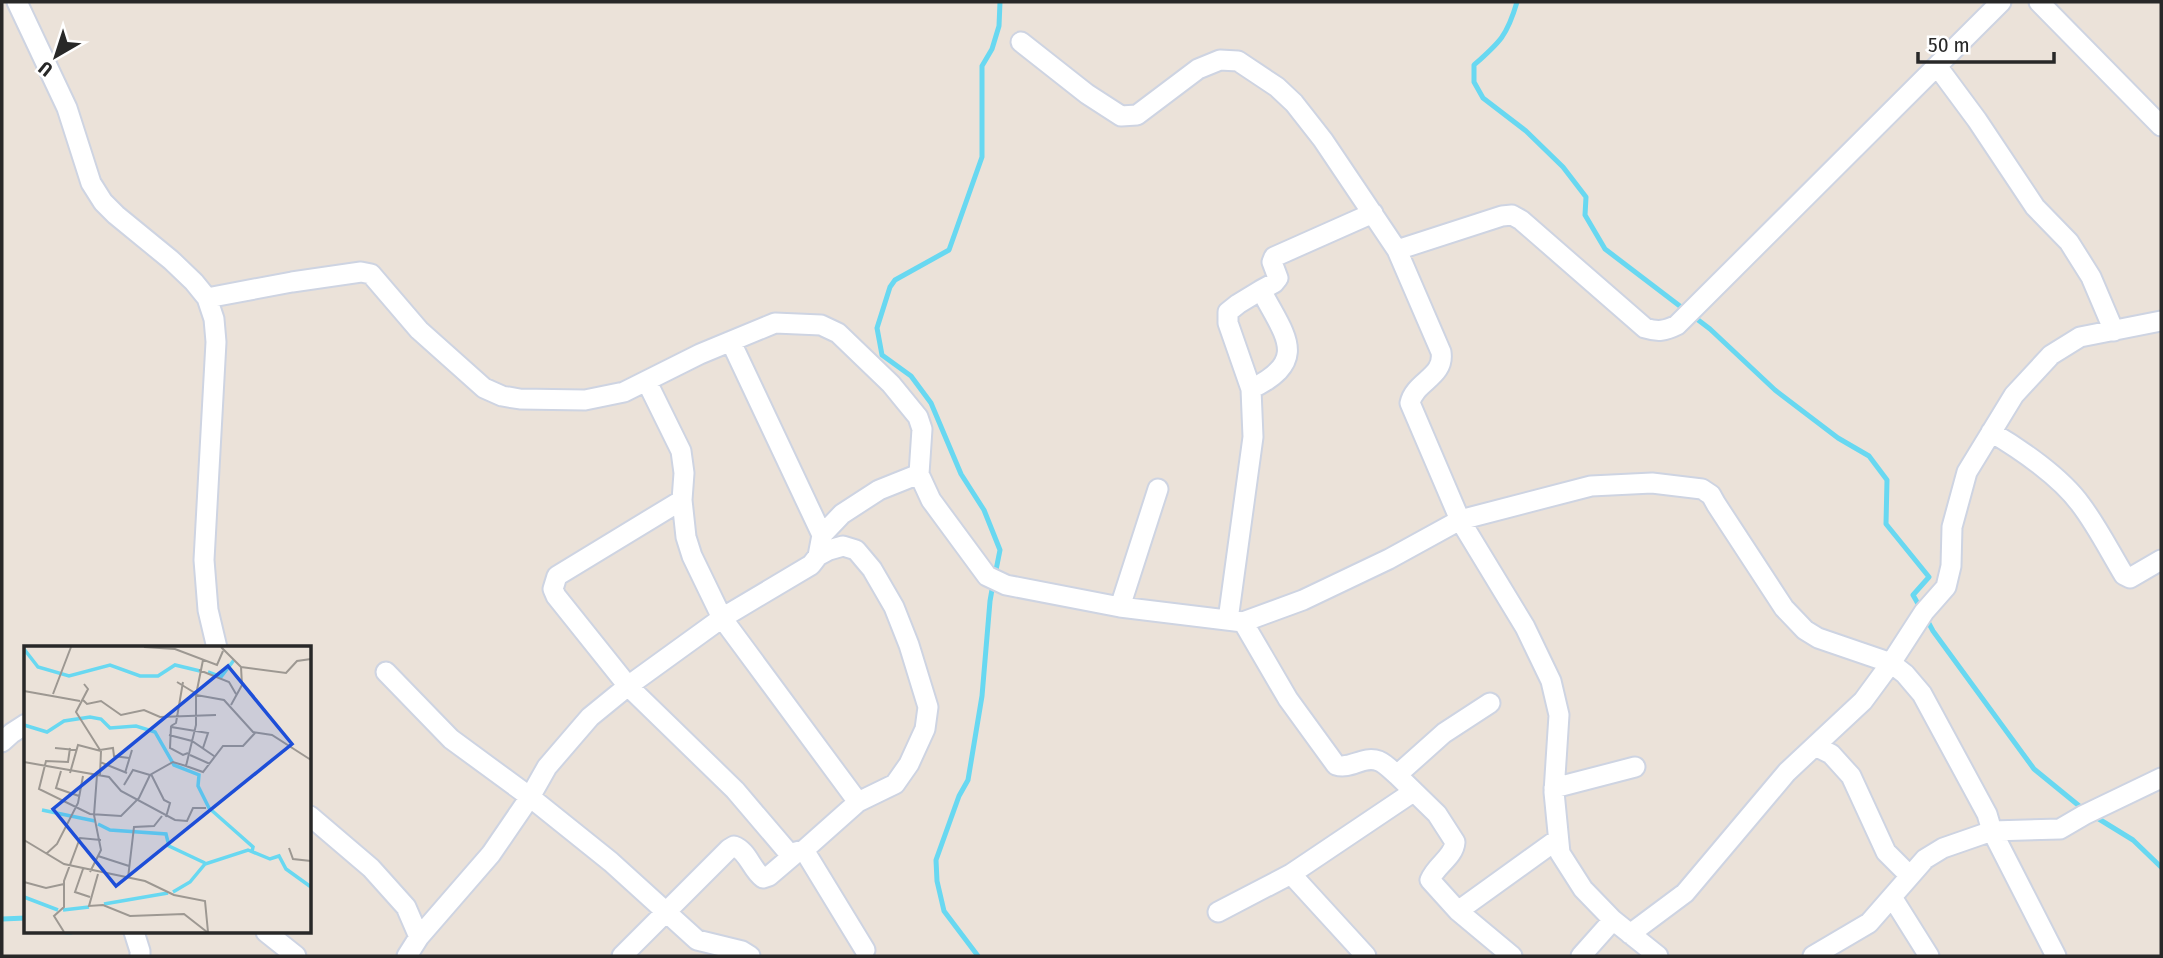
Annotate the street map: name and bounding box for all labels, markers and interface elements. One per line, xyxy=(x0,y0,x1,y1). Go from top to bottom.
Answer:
north arrow xyxy=(21,21,91,91)
scale bar xyxy=(1918,21,2054,65)
text: 50 m xyxy=(1928,32,1970,58)
text: U xyxy=(34,56,57,81)
inset map xyxy=(24,646,312,934)

